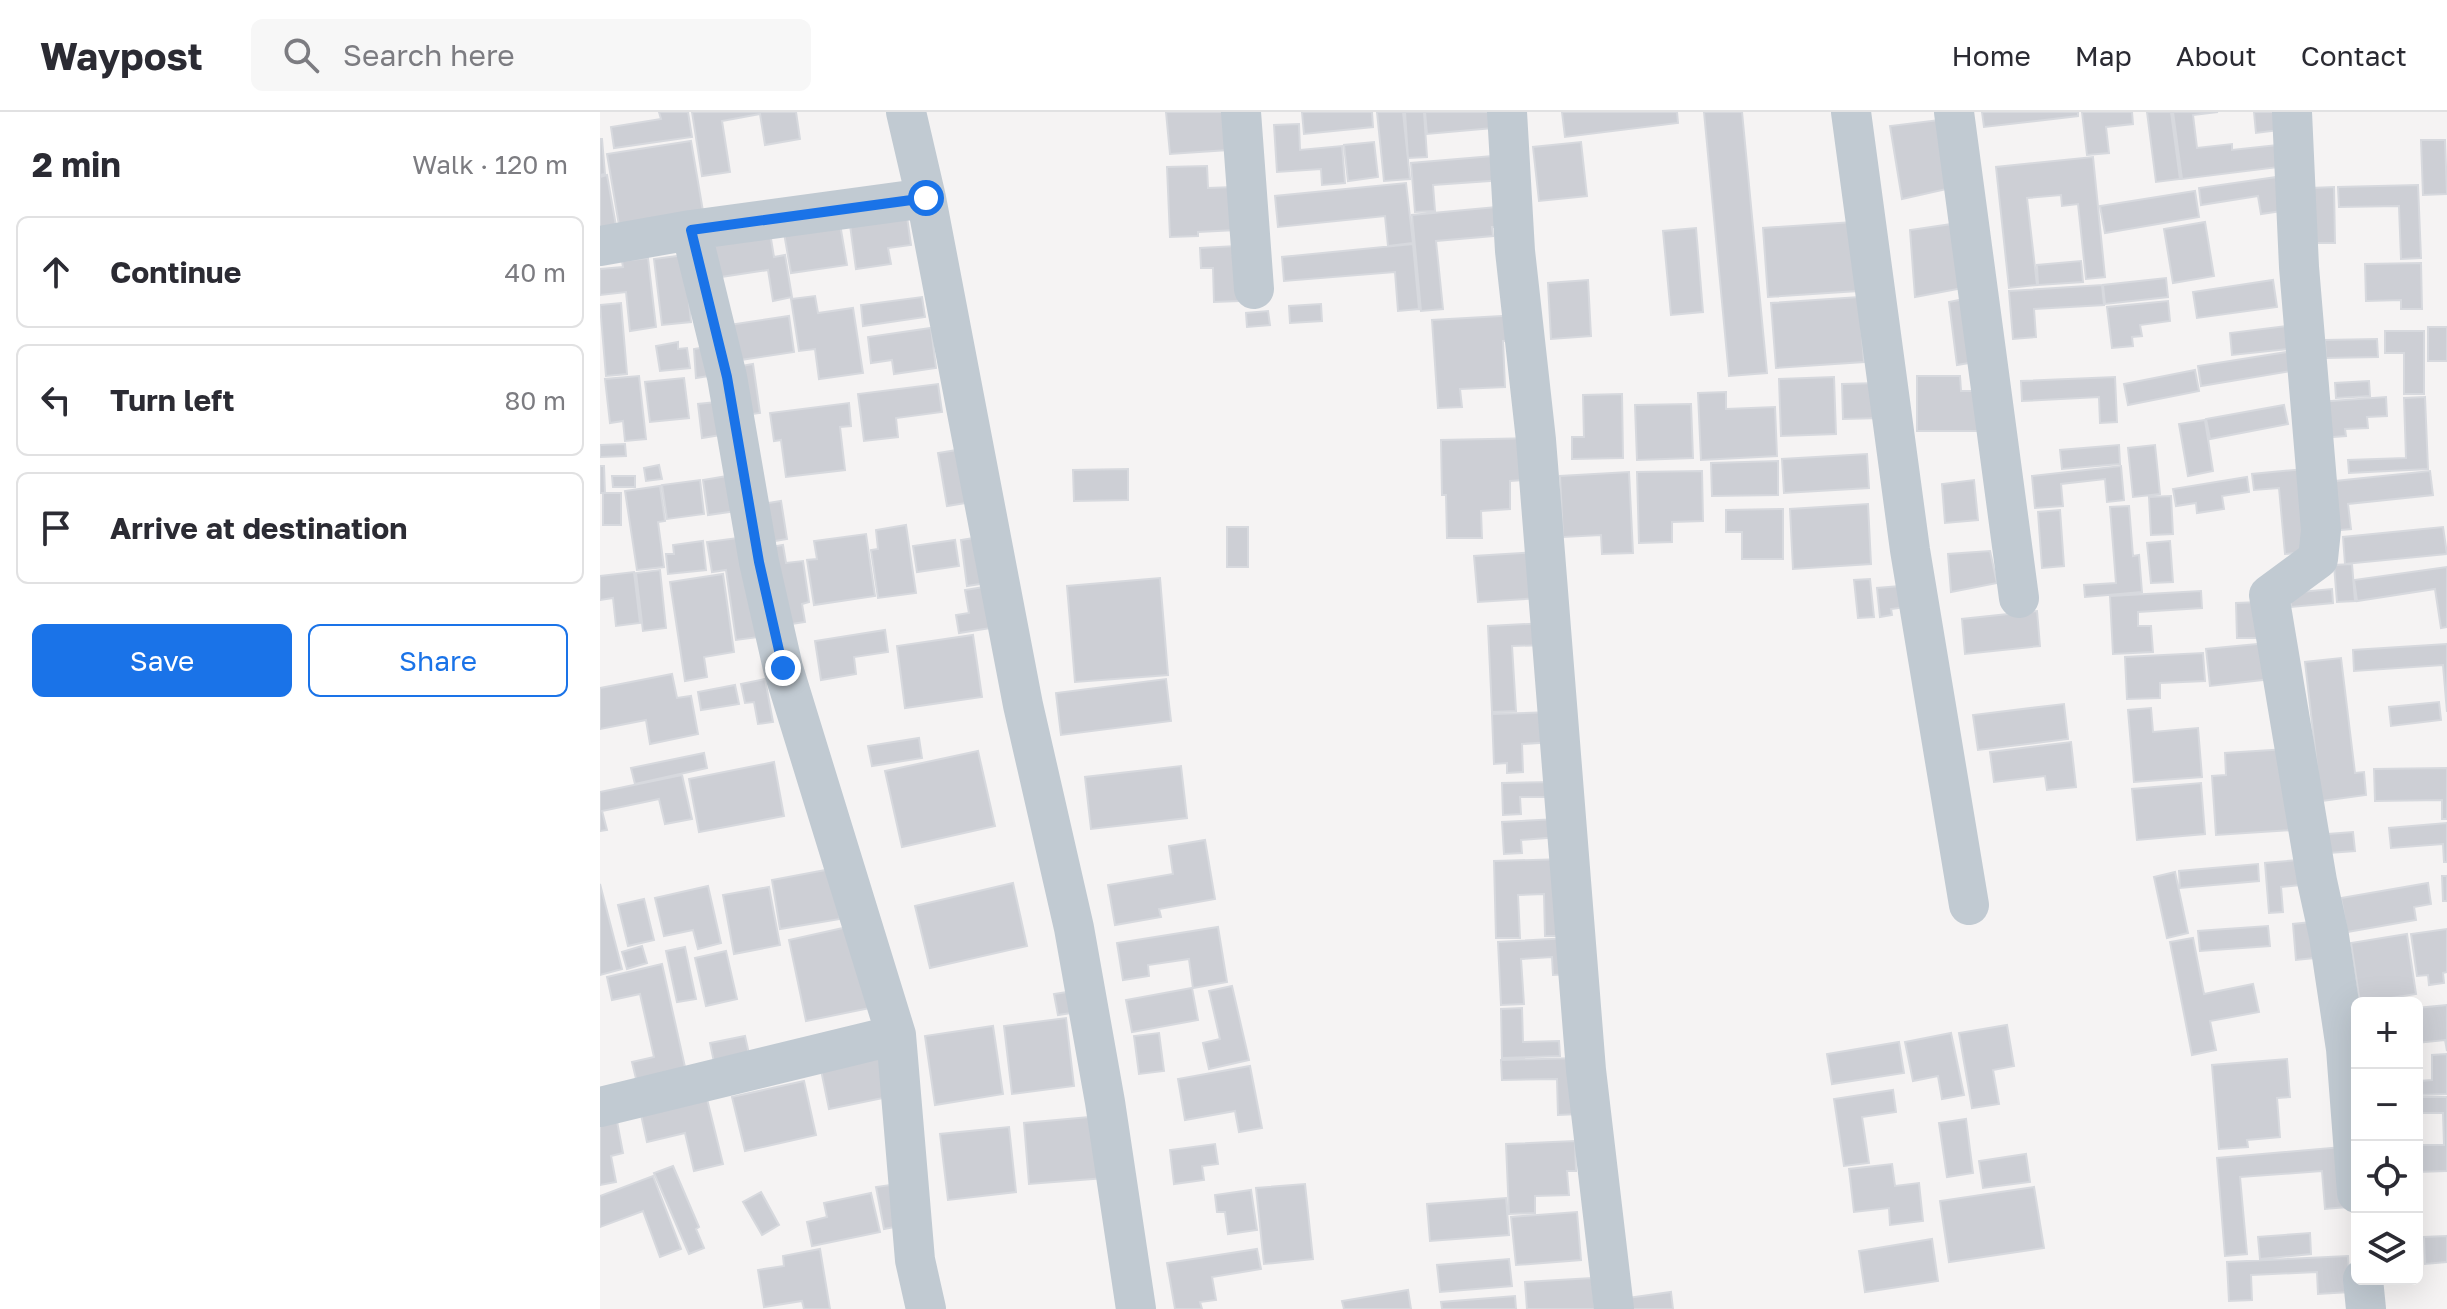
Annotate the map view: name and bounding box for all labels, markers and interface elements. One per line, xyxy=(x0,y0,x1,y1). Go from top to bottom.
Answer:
search box xyxy=(251,19,811,91)
text: Waypost xyxy=(40,33,203,78)
icon: search xyxy=(279,33,323,77)
text: Search here xyxy=(343,37,515,73)
text: Home xyxy=(1952,39,2031,72)
text: Map xyxy=(2075,39,2132,72)
text: About xyxy=(2176,39,2257,72)
text: Contact xyxy=(2301,39,2407,72)
text: 2 min xyxy=(32,144,121,184)
text: Walk · 120 m xyxy=(412,149,568,180)
route start xyxy=(908,180,944,216)
icon: ahead xyxy=(34,250,78,294)
text: Continue xyxy=(110,254,241,290)
text: 40 m xyxy=(505,257,566,288)
icon: left xyxy=(34,378,78,422)
text: Turn left xyxy=(110,382,235,418)
text: 80 m xyxy=(505,385,566,416)
icon: arrive xyxy=(34,506,78,550)
text: Arrive at destination xyxy=(110,510,407,546)
button: Save xyxy=(32,624,292,697)
button: Share xyxy=(308,624,568,697)
route end xyxy=(765,650,801,686)
map controls xyxy=(2351,997,2423,1285)
button: + xyxy=(2351,997,2423,1069)
button: − xyxy=(2351,1069,2423,1141)
button: locate xyxy=(2351,1141,2423,1213)
button: layers xyxy=(2351,1213,2423,1285)

